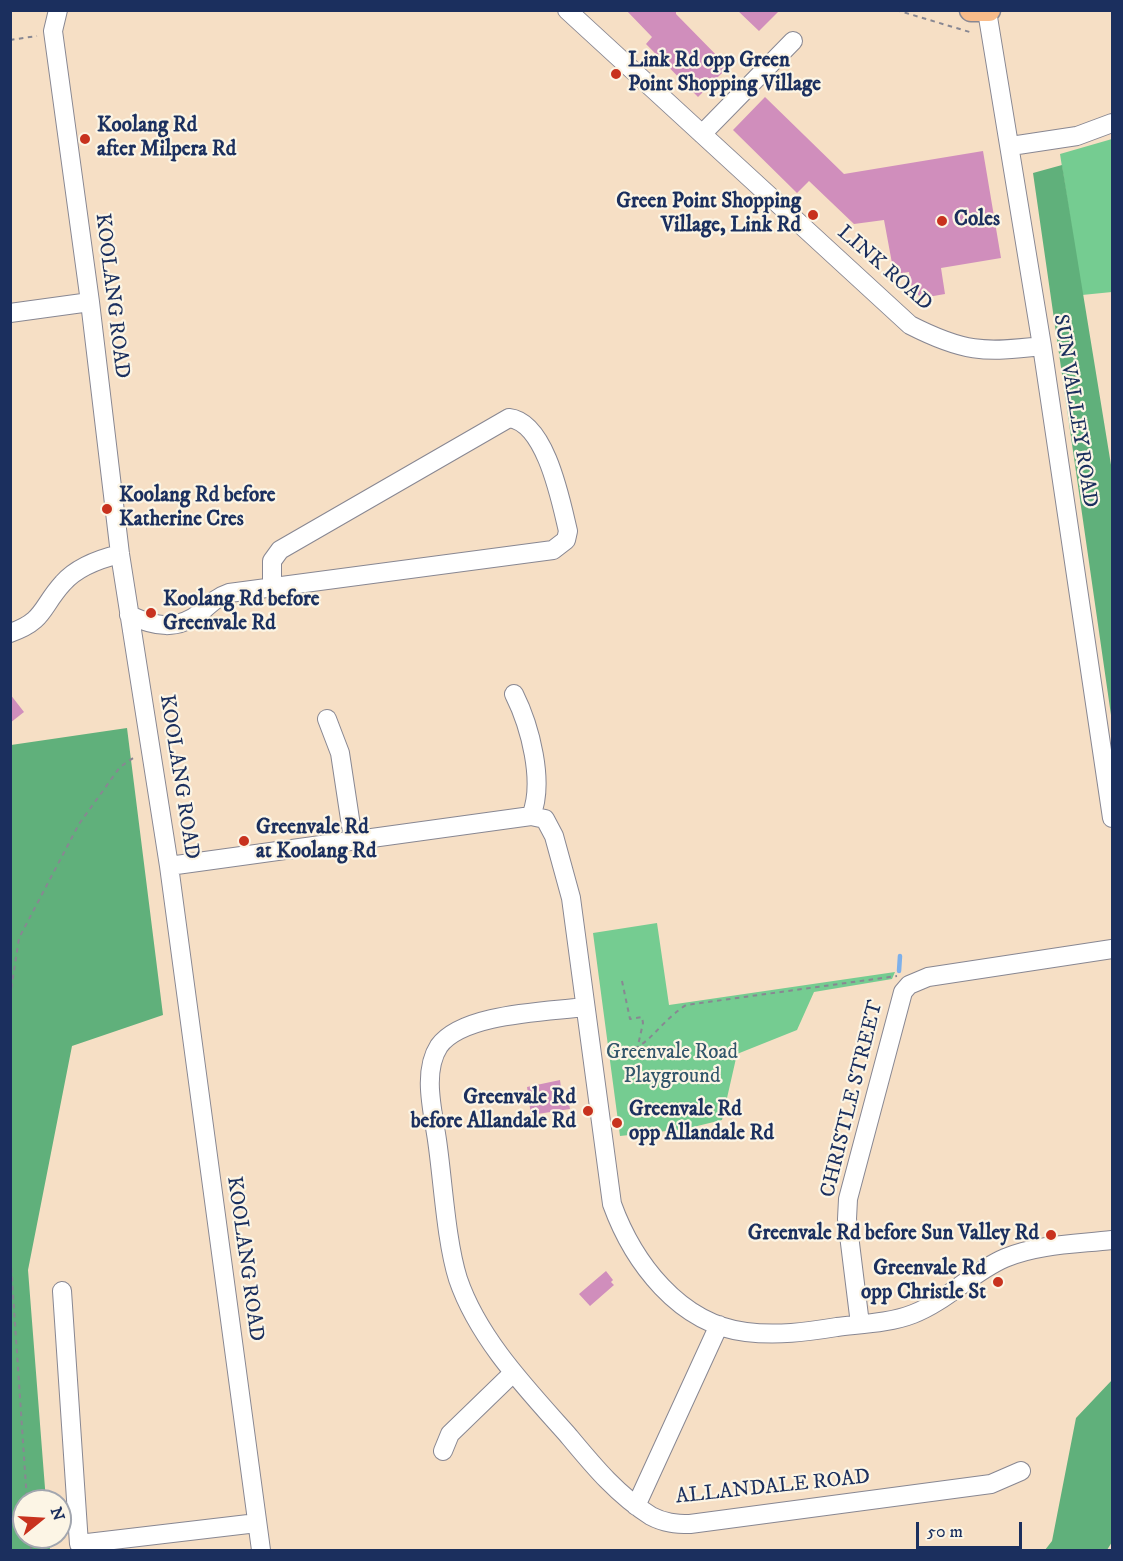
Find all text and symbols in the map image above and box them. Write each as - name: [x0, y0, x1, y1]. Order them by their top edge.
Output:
- place label: Link Rd opp Green Point Shopping Village: [628, 49, 821, 99]
- marker: Link Rd opp Green Point Shopping Village: [609, 67, 623, 81]
- place label: Koolang Rd after Milpera Rd: [97, 114, 236, 164]
- marker: Koolang Rd after Milpera Rd: [78, 132, 92, 146]
- place label: Green Point Shopping Village, Link Rd: [616, 190, 801, 240]
- marker: Green Point Shopping Village, Link Rd: [806, 208, 820, 222]
- place label: Coles: [954, 208, 1000, 234]
- street label: KOOLANG ROAD: [88, 212, 134, 380]
- marker: Coles: [935, 214, 949, 228]
- street label: LINK ROAD: [831, 221, 937, 317]
- street label: SUN VALLEY ROAD: [1046, 313, 1102, 509]
- place label: Koolang Rd before Katherine Cres: [119, 484, 276, 534]
- marker: Koolang Rd before Katherine Cres: [100, 502, 114, 516]
- place label: Koolang Rd before Greenvale Rd: [163, 588, 320, 638]
- marker: Koolang Rd before Greenvale Rd: [144, 606, 158, 620]
- street label: KOOLANG ROAD: [153, 693, 203, 861]
- place label: Greenvale Rd at Koolang Rd: [256, 816, 376, 866]
- marker: Greenvale Rd at Koolang Rd: [237, 834, 251, 848]
- street label: CHRISTLE STREET: [816, 998, 890, 1200]
- park label: Greenvale Road Playground: [606, 1041, 738, 1091]
- place label: Greenvale Rd before Allandale Rd: [411, 1086, 576, 1136]
- place label: Greenvale Rd opp Allandale Rd: [629, 1098, 774, 1148]
- marker: Greenvale Rd before Allandale Rd: [581, 1104, 595, 1118]
- marker: Greenvale Rd opp Allandale Rd: [610, 1116, 624, 1130]
- street label: KOOLANG ROAD: [220, 1175, 268, 1343]
- place label: Greenvale Rd before Sun Valley Rd: [748, 1222, 1039, 1248]
- marker: Greenvale Rd before Sun Valley Rd: [1044, 1228, 1058, 1242]
- place label: Greenvale Rd opp Christle St: [861, 1257, 986, 1307]
- marker: Greenvale Rd opp Christle St: [991, 1275, 1005, 1289]
- street label: ALLANDALE ROAD: [675, 1465, 871, 1511]
- north arrow: [12, 1489, 72, 1549]
- text: N: [46, 1505, 69, 1523]
- scale bar: [919, 1510, 1026, 1548]
- text: 50 m: [927, 1521, 963, 1543]

